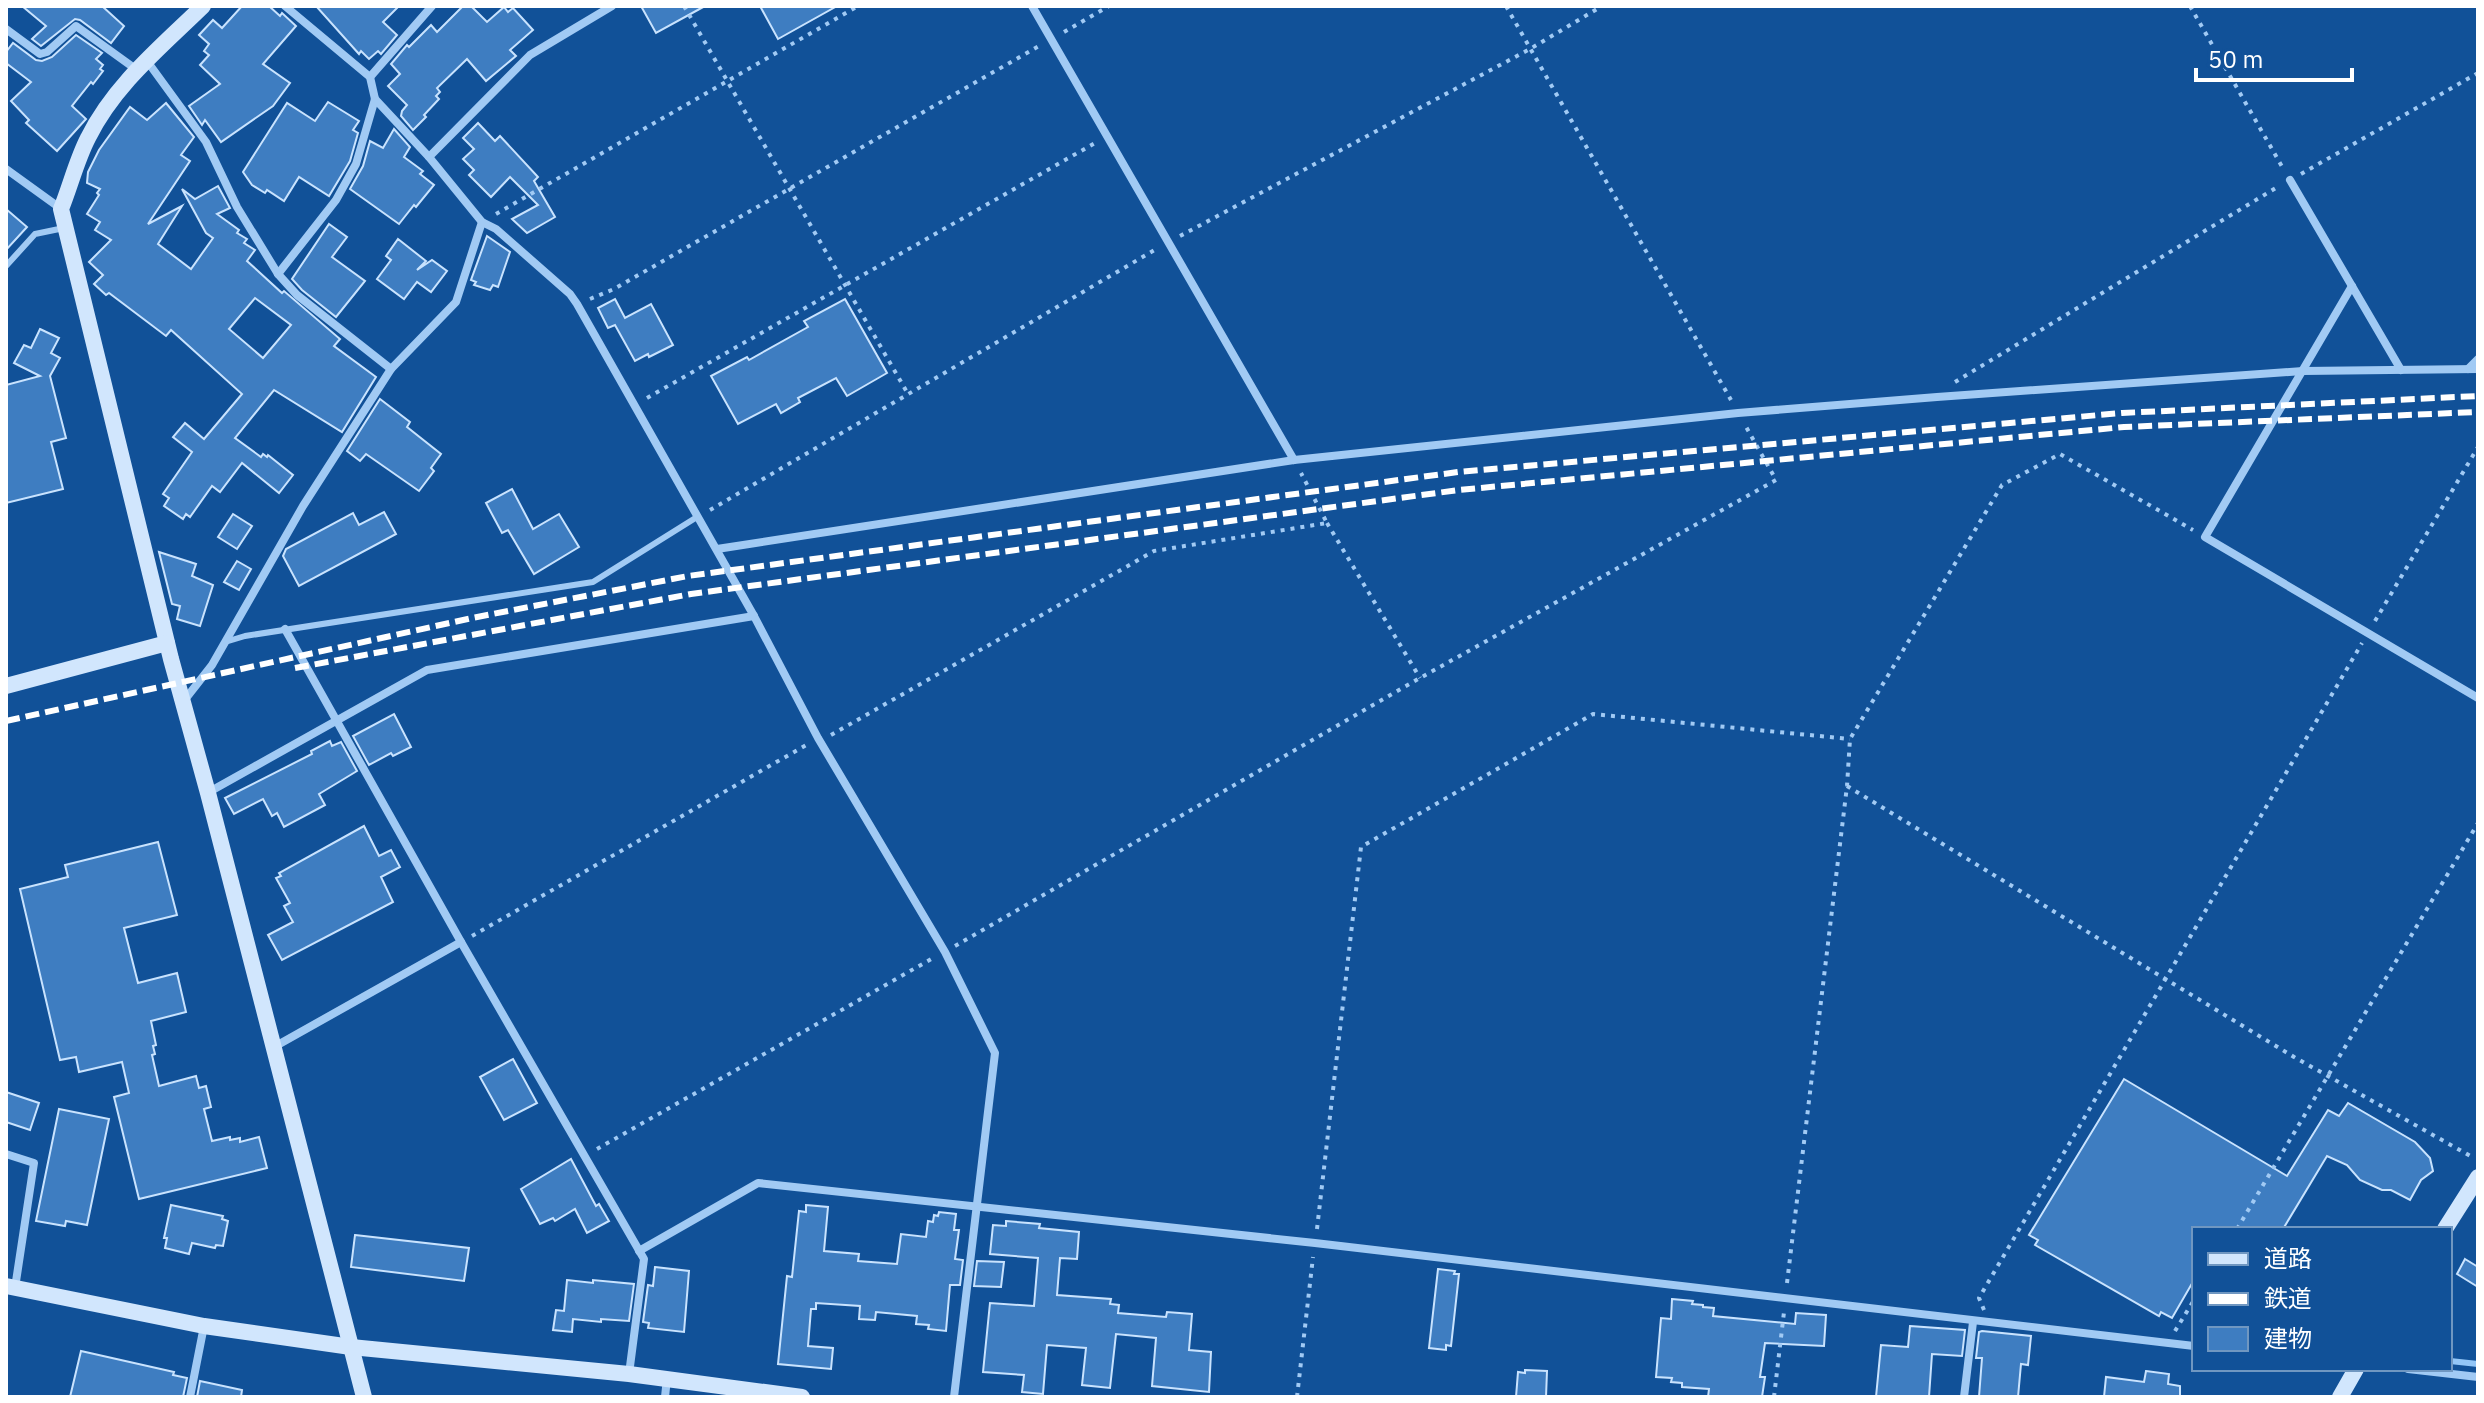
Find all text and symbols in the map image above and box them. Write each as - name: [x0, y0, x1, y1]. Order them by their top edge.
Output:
- scale bar: [2196, 32, 2352, 82]
- text: 50 m: [2208, 43, 2263, 75]
- legend: [2192, 1227, 2452, 1371]
- text: 道路: [2264, 1242, 2312, 1274]
- text: 鉄道: [2264, 1282, 2312, 1314]
- text: 建物: [2264, 1322, 2312, 1354]

